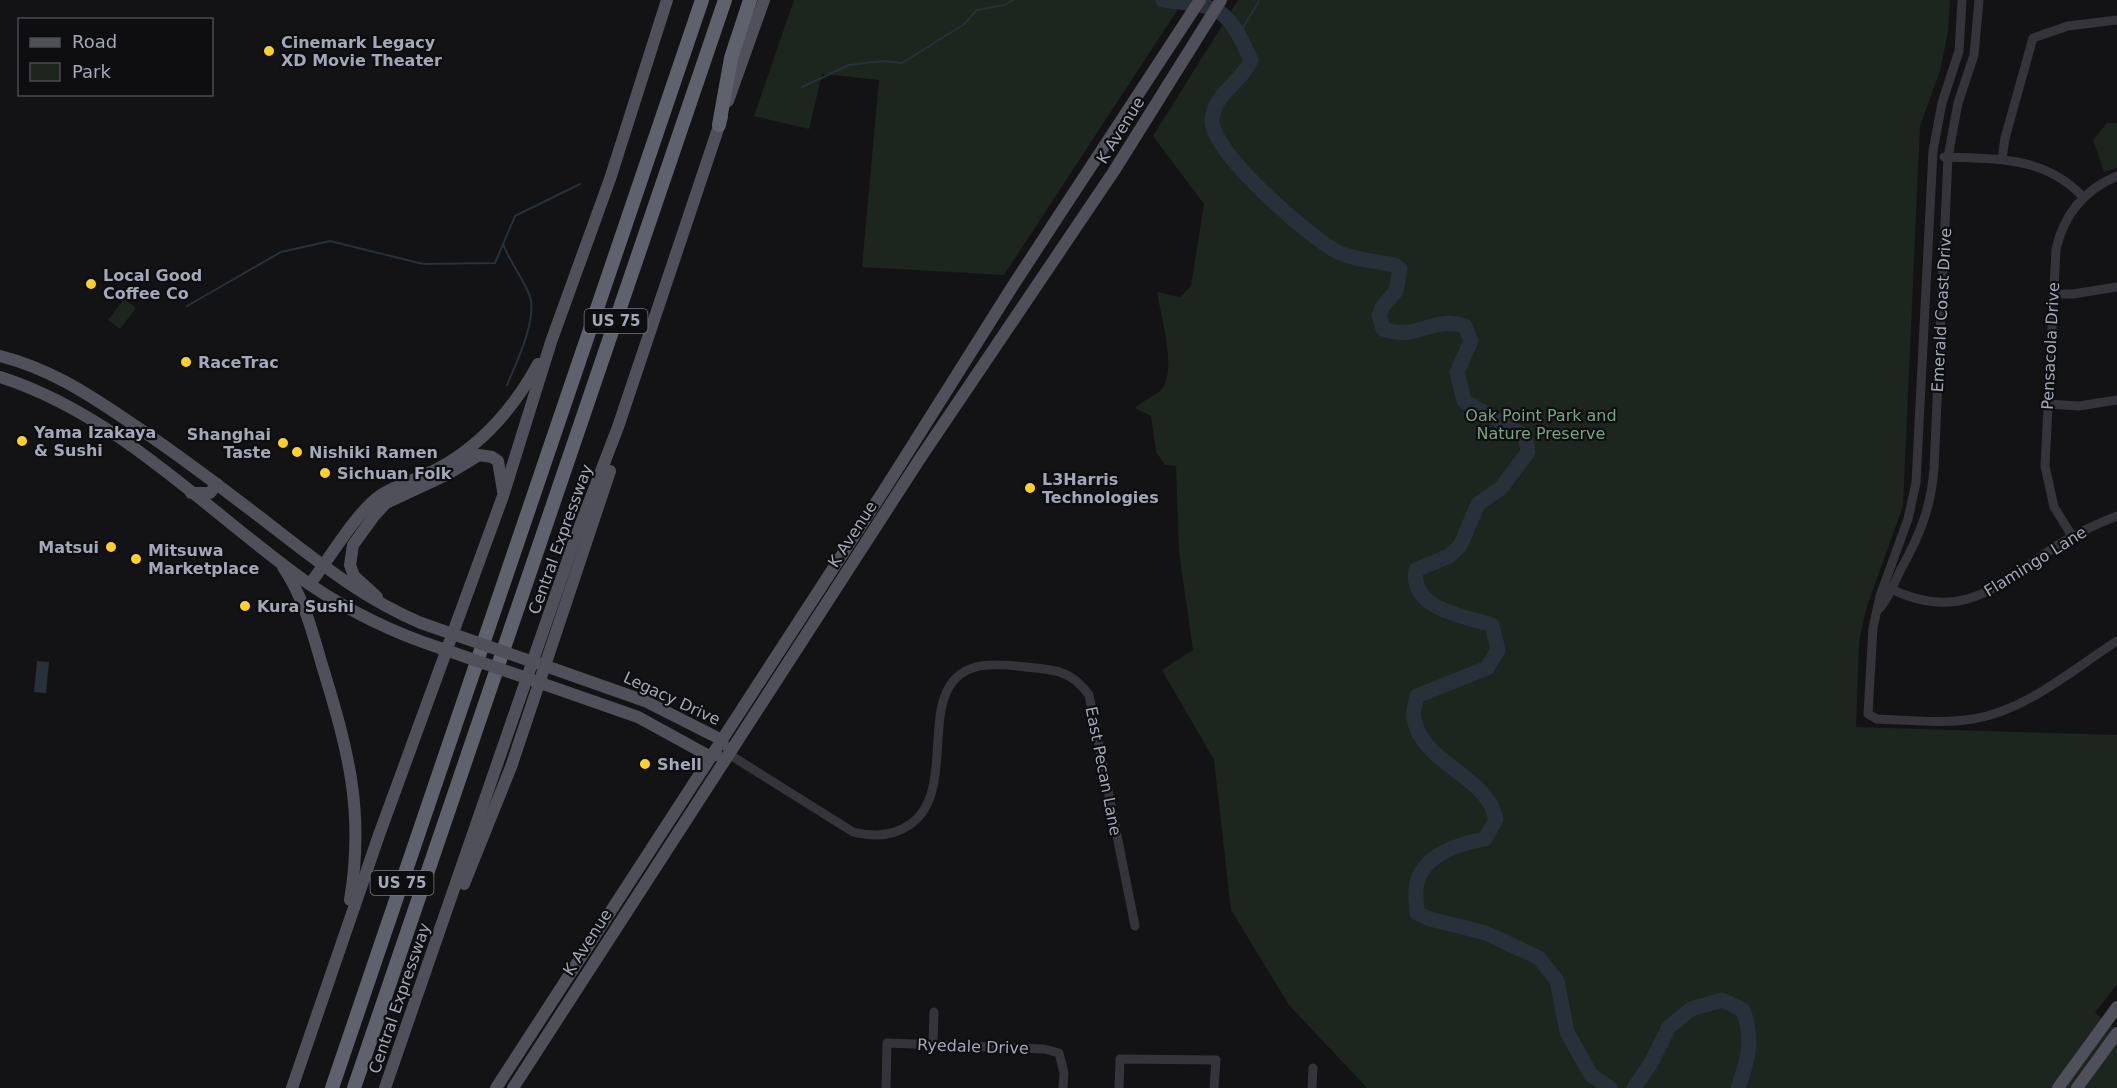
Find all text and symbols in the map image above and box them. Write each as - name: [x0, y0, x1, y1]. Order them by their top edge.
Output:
- legend: [18, 18, 213, 96]
- text: Road: [72, 31, 117, 52]
- place label: Cinemark Legacy XD Movie Theater: [281, 33, 442, 70]
- marker: Cinemark Legacy XD Movie Theater: [262, 44, 276, 58]
- text: Park: [72, 61, 111, 82]
- street label: K Avenue: [1092, 93, 1148, 167]
- street label: Emerald Coast Drive: [1928, 227, 1955, 393]
- place label: Local Good Coffee Co: [103, 266, 202, 303]
- marker: Local Good Coffee Co: [84, 277, 98, 291]
- street label: Pensacola Drive: [2038, 282, 2063, 410]
- road number: US 75: [584, 309, 648, 333]
- place label: RaceTrac: [198, 353, 279, 372]
- marker: RaceTrac: [179, 355, 193, 369]
- park label: Oak Point Park and Nature Preserve: [1465, 406, 1617, 443]
- place label: Yama Izakaya & Sushi: [33, 423, 156, 460]
- place label: Shanghai Taste: [187, 425, 271, 462]
- marker: Yama Izakaya & Sushi: [15, 434, 29, 448]
- marker: Shanghai Taste: [276, 436, 290, 450]
- place label: Nishiki Ramen: [309, 443, 438, 462]
- marker: Nishiki Ramen: [290, 445, 304, 459]
- street label: Central Expressway: [524, 462, 596, 617]
- place label: Sichuan Folk: [337, 464, 452, 483]
- marker: Sichuan Folk: [318, 466, 332, 480]
- place label: L3Harris Technologies: [1042, 470, 1159, 507]
- marker: L3Harris Technologies: [1023, 481, 1037, 495]
- street label: K Avenue: [824, 498, 881, 571]
- street label: Flamingo Lane: [1980, 522, 2090, 601]
- place label: Matsui: [38, 538, 99, 557]
- marker: Matsui: [104, 540, 118, 554]
- place label: Mitsuwa Marketplace: [148, 541, 260, 578]
- marker: Mitsuwa Marketplace: [129, 552, 143, 566]
- place label: Kura Sushi: [257, 597, 354, 616]
- marker: Kura Sushi: [238, 599, 252, 613]
- street label: Legacy Drive: [620, 668, 723, 729]
- street label: East Pecan Lane: [1082, 705, 1125, 837]
- place label: Shell: [657, 755, 702, 774]
- marker: Shell: [638, 757, 652, 771]
- road number: US 75: [370, 871, 434, 895]
- street label: K Avenue: [559, 906, 616, 979]
- street label: Central Expressway: [365, 920, 434, 1076]
- street label: Ryedale Drive: [917, 1035, 1029, 1058]

